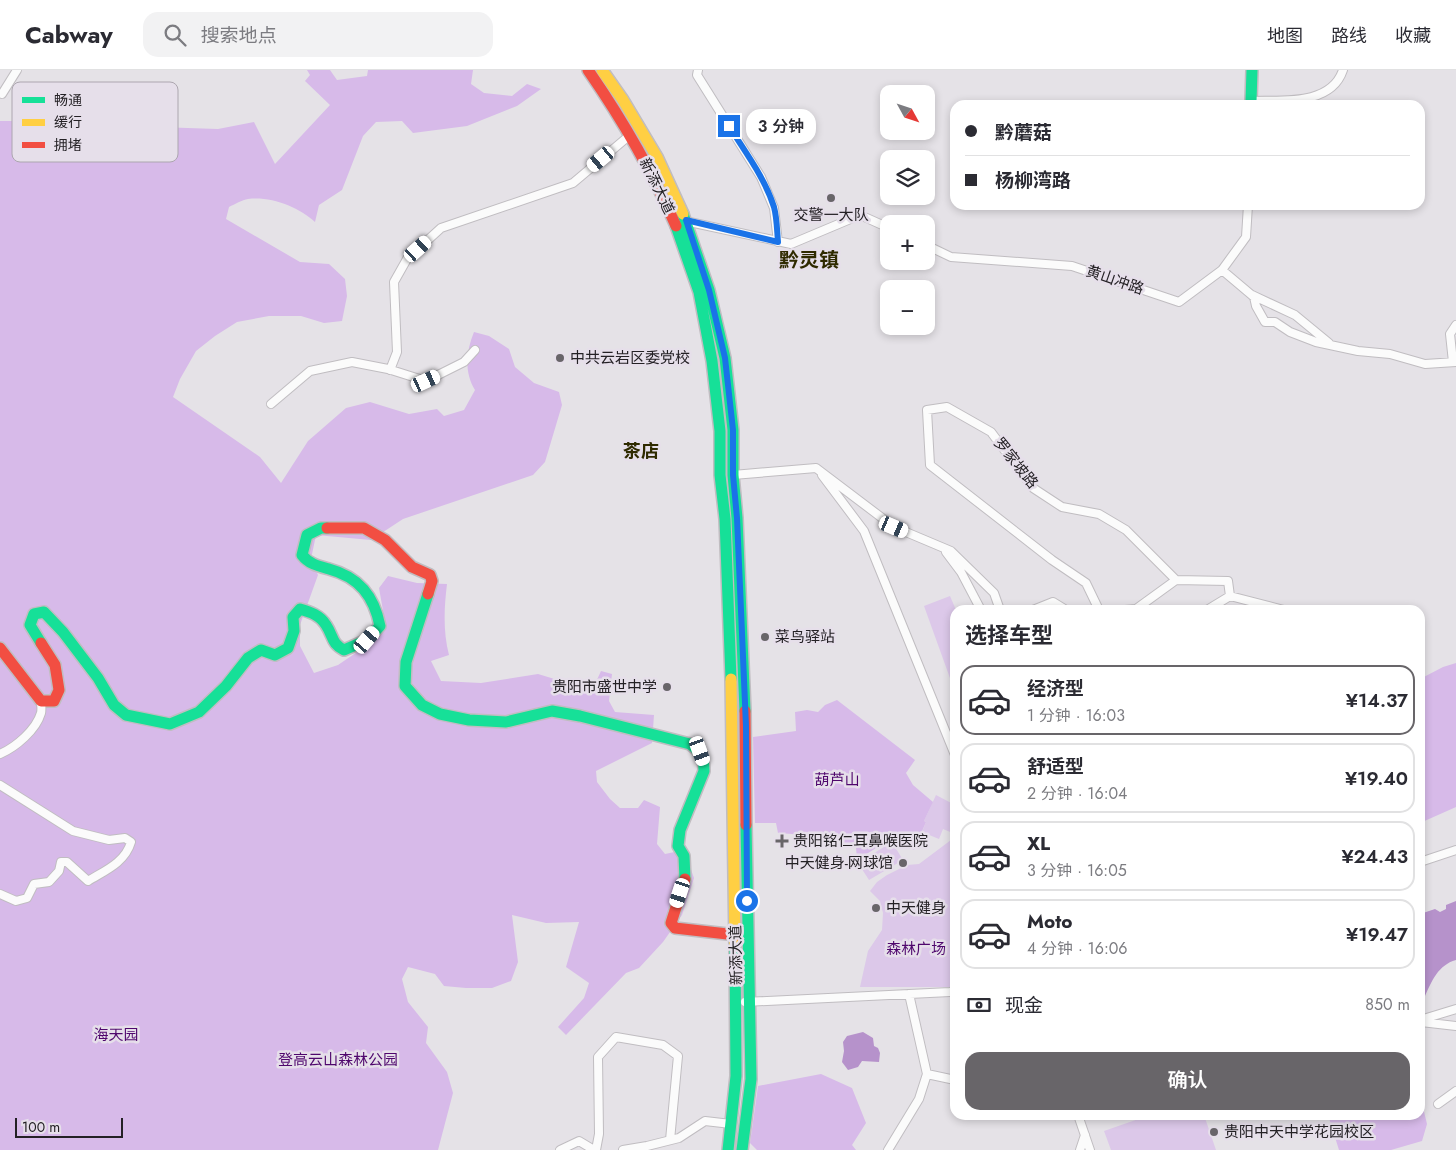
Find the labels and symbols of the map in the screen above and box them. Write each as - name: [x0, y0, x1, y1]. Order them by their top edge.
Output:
- legend: [12, 82, 178, 162]
- north arrow: [880, 85, 935, 140]
- text: 畅通: [54, 90, 82, 110]
- callout: 3 分钟: [746, 108, 816, 144]
- text: 缓行: [54, 112, 82, 132]
- route end: [718, 115, 740, 137]
- text: 拥堵: [54, 135, 82, 155]
- car: [584, 144, 617, 174]
- street label: 新添大道: [634, 154, 680, 218]
- marker: 交警一大队: [825, 192, 837, 204]
- place label: 交警一大队: [793, 204, 869, 226]
- car: [401, 233, 434, 265]
- district label: 黔灵镇: [779, 246, 839, 275]
- street label: 黄山冲路: [1083, 260, 1147, 300]
- place label: 中共云岩区委党校: [570, 347, 690, 369]
- marker: 中共云岩区委党校: [554, 352, 566, 364]
- car: [409, 368, 442, 394]
- street label: 罗家坡路: [989, 433, 1043, 493]
- district label: 茶店: [623, 438, 659, 464]
- car: [877, 514, 910, 540]
- car: [351, 624, 382, 656]
- place label: 菜鸟驿站: [775, 626, 835, 648]
- marker: 菜鸟驿站: [759, 631, 771, 643]
- place label: 贵阳市盛世中学: [552, 676, 657, 698]
- marker: 贵阳市盛世中学: [661, 681, 673, 693]
- car: [687, 734, 712, 768]
- park label: 葫芦山: [814, 769, 860, 791]
- place label: 贵阳铭仁耳鼻喉医院: [793, 830, 928, 852]
- marker: 贵阳铭仁耳鼻喉医院: [775, 834, 789, 848]
- place label: 中天健身-网球馆: [785, 852, 893, 874]
- marker: 中天健身-网球馆: [897, 857, 909, 869]
- car: [668, 876, 691, 910]
- route start: [736, 890, 758, 912]
- place label: 中天健身: [886, 897, 946, 919]
- marker: 中天健身: [870, 902, 882, 914]
- street label: 新添大道: [724, 925, 748, 985]
- park label: 森林广场: [886, 938, 946, 960]
- park label: 海天园: [93, 1024, 139, 1046]
- park label: 登高云山森林公园: [278, 1049, 398, 1071]
- scale bar: [15, 1115, 122, 1138]
- place label: 贵阳中天中学花园校区: [1224, 1121, 1374, 1143]
- marker: 贵阳中天中学花园校区: [1208, 1126, 1220, 1138]

